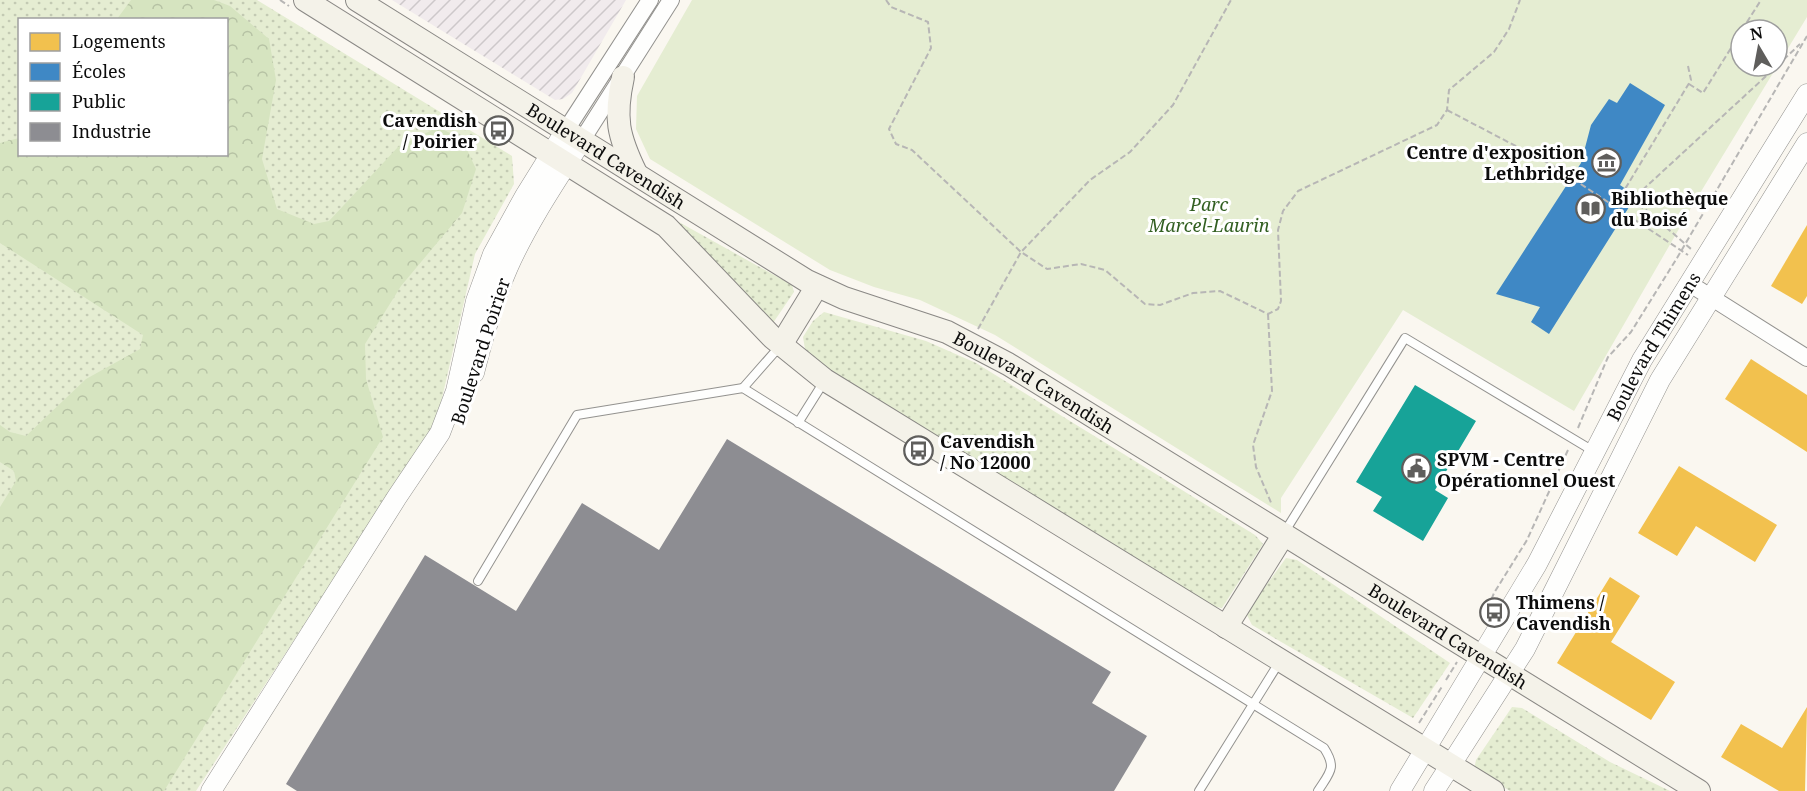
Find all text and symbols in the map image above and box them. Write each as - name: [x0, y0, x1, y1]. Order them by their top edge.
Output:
- legend: [18, 18, 228, 156]
- north arrow: [1729, 18, 1789, 78]
- text: N: [1748, 21, 1765, 45]
- text: Logements: [72, 29, 166, 53]
- text: Écoles: [72, 59, 126, 83]
- text: Public: [72, 89, 126, 113]
- street label: Boulevard Cavendish: [522, 97, 690, 214]
- place label: Cavendish / Poirier: [382, 108, 478, 153]
- bus stop icon: Cavendish / Poirier: [482, 114, 514, 146]
- text: Industrie: [72, 119, 151, 143]
- place label: Centre d'exposition Lethbridge: [1406, 140, 1585, 185]
- museum icon: Centre d'exposition Lethbridge: [1590, 146, 1622, 178]
- place label: Bibliothèque du Boisé: [1611, 186, 1728, 231]
- park label: Parc Marcel-Laurin: [1147, 192, 1270, 237]
- library icon: Bibliothèque du Boisé: [1574, 192, 1606, 224]
- street label: Boulevard Thimens: [1601, 267, 1706, 425]
- street label: Boulevard Poirier: [445, 274, 515, 427]
- street label: Boulevard Cavendish: [949, 325, 1119, 439]
- place label: Cavendish / No 12000: [940, 429, 1035, 474]
- bus stop icon: Cavendish / No 12000: [903, 435, 935, 467]
- place label: SPVM - Centre Opérationnel Ouest: [1437, 447, 1615, 492]
- public building icon: SPVM - Centre Opérationnel Ouest: [1400, 453, 1432, 485]
- street label: Boulevard Cavendish: [1364, 578, 1532, 694]
- place label: Thimens / Cavendish: [1516, 590, 1611, 635]
- bus stop icon: Thimens / Cavendish: [1479, 596, 1511, 628]

